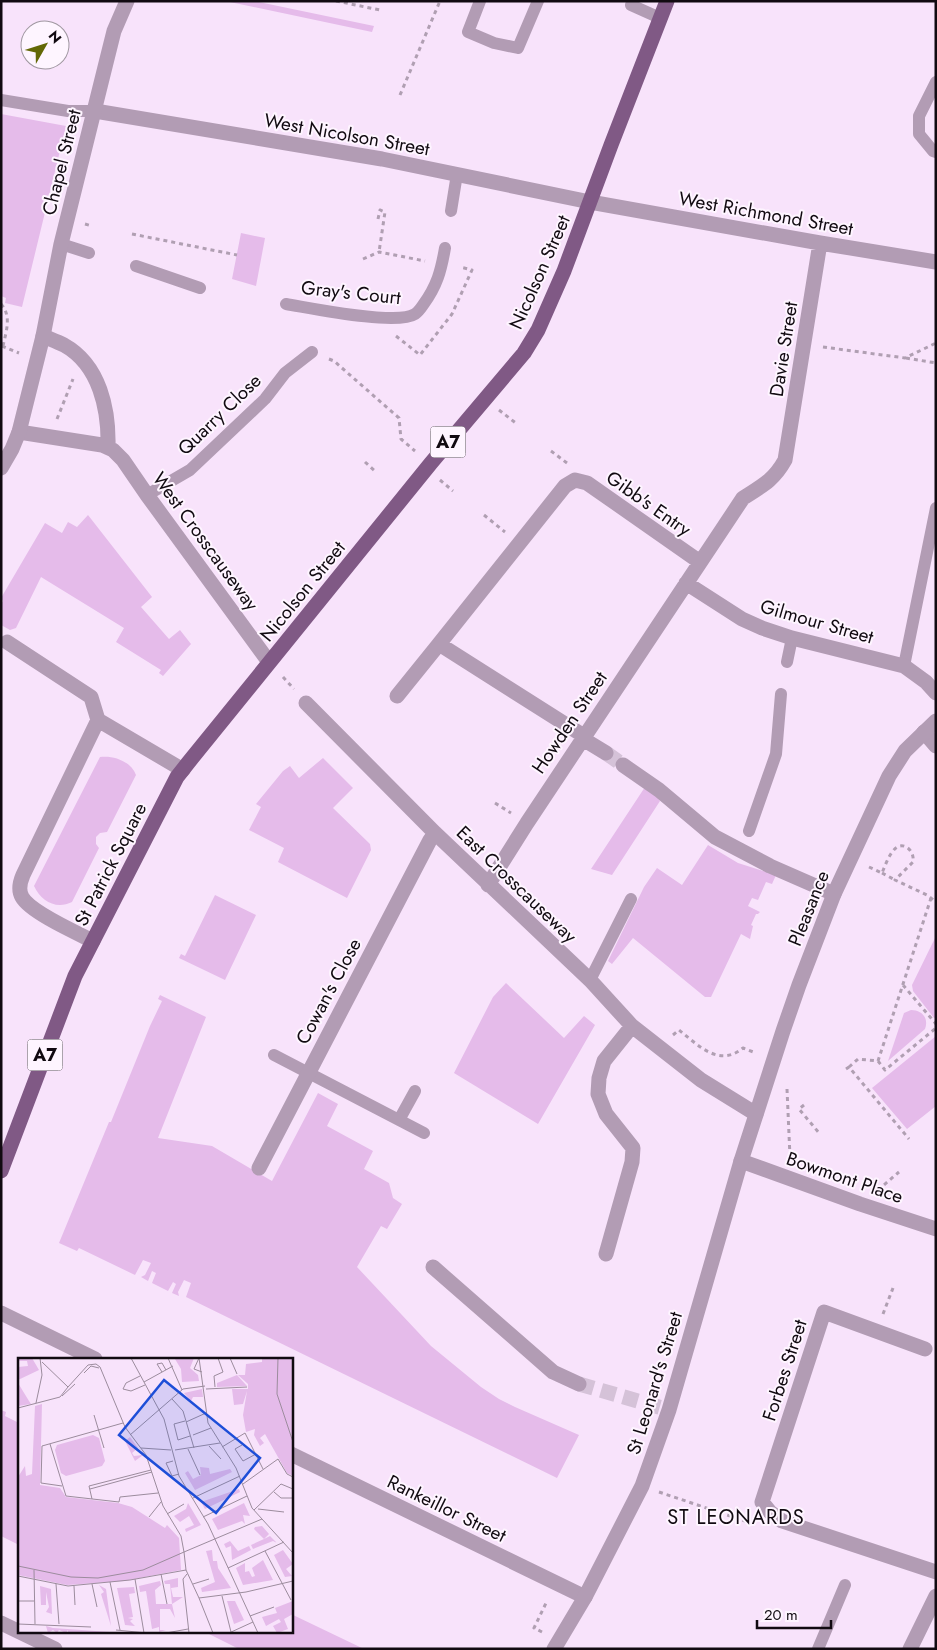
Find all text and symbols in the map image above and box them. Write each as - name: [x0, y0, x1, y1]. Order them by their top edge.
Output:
- north arrow: [20, 20, 70, 70]
- text: N: [44, 26, 66, 47]
- street label: Chapel Street: [35, 106, 88, 218]
- street label: West Nicolson Street: [262, 107, 432, 162]
- street label: West Richmond Street: [677, 185, 856, 242]
- street label: Nicolson Street: [502, 210, 577, 334]
- street label: Gray's Court: [300, 274, 402, 311]
- street label: Davie Street: [763, 299, 804, 399]
- street label: Quarry Close: [171, 367, 267, 461]
- road number: A7: [430, 427, 466, 458]
- street label: Gibb's Entry: [601, 464, 697, 543]
- street label: West Crosscauseway: [146, 466, 266, 617]
- street label: Nicolson Street: [253, 535, 352, 647]
- street label: Gilmour Street: [757, 592, 877, 651]
- street label: Howden Street: [525, 665, 614, 779]
- street label: St Patrick Square: [68, 798, 153, 931]
- street label: East Crosscauseway: [450, 820, 583, 949]
- street label: Pleasance: [781, 866, 836, 950]
- street label: Cowan's Close: [289, 933, 368, 1049]
- road number: A7: [28, 1040, 62, 1070]
- street label: Bowmont Place: [783, 1145, 907, 1210]
- street label: St Leonard's Street: [620, 1308, 689, 1458]
- street label: Forbes Street: [755, 1316, 814, 1424]
- inset map: [18, 1358, 292, 1632]
- street label: Rankeillor Street: [383, 1468, 511, 1549]
- district label: ST LEONARDS: [667, 1503, 805, 1532]
- scale bar: [757, 1598, 831, 1630]
- text: 20 m: [764, 1604, 798, 1626]

